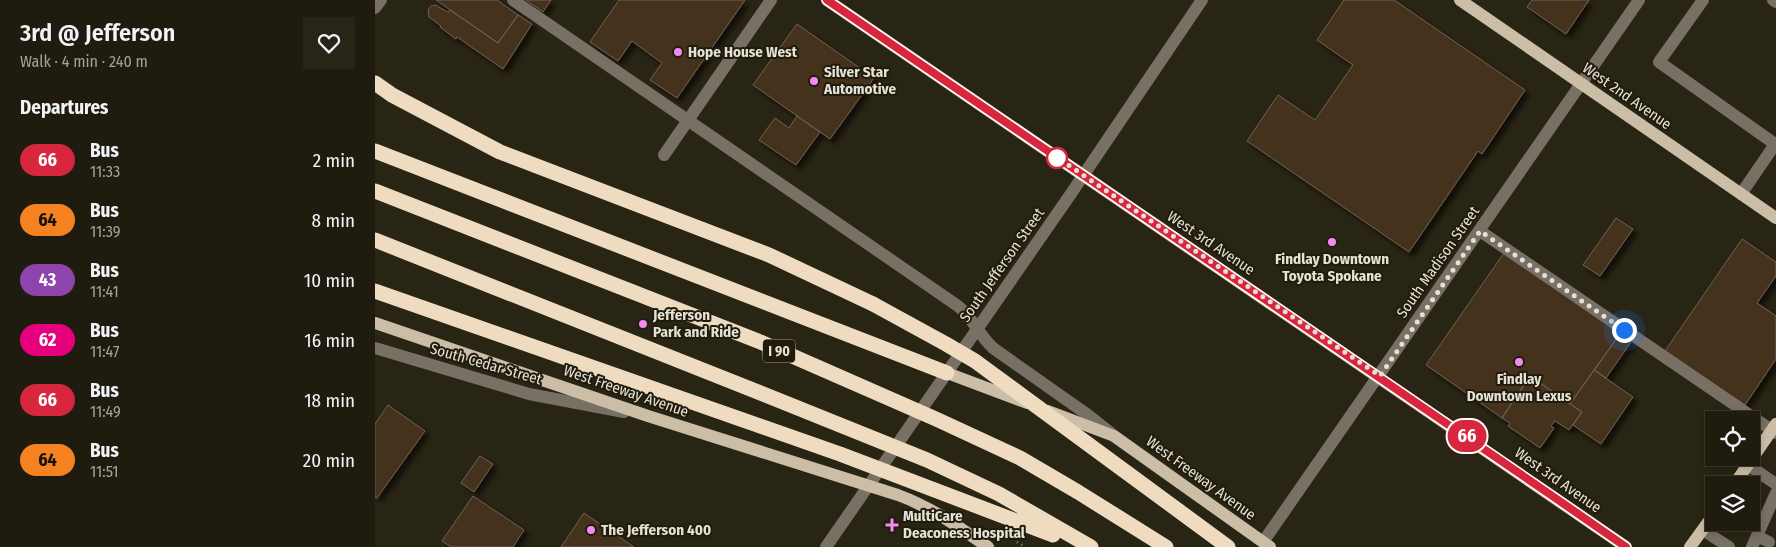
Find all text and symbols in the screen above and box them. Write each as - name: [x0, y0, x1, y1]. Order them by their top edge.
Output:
- button: heart: [303, 17, 355, 69]
- text: 3rd @ Jefferson: [20, 19, 175, 47]
- place label: Hope House West: [688, 43, 798, 61]
- marker: Hope House West: [672, 46, 684, 58]
- text: Walk · 4 min · 240 m: [20, 52, 148, 71]
- street label: West 2nd Avenue: [1579, 59, 1675, 133]
- place label: Silver Star Automotive: [823, 63, 897, 98]
- marker: Silver Star Automotive: [808, 75, 820, 87]
- text: Departures: [20, 96, 108, 119]
- text: Bus: [90, 139, 119, 162]
- unlabelled marker: [1046, 147, 1068, 169]
- text: 66: [38, 149, 57, 171]
- text: 2 min: [313, 149, 355, 172]
- text: 11:33: [90, 162, 120, 181]
- text: Bus: [90, 199, 119, 222]
- street label: South Madison Street: [1393, 203, 1483, 321]
- street label: South Jefferson Street: [956, 204, 1048, 325]
- street label: West 3rd Avenue: [1164, 207, 1258, 279]
- text: 64: [38, 209, 57, 231]
- text: 8 min: [312, 209, 355, 232]
- text: 11:39: [90, 222, 121, 241]
- marker: Findlay Downtown Toyota Spokane: [1326, 236, 1338, 248]
- place label: Findlay Downtown Toyota Spokane: [1275, 250, 1389, 285]
- text: Bus: [90, 259, 119, 282]
- text: 43: [39, 269, 56, 291]
- text: 10 min: [304, 269, 355, 292]
- text: 11:41: [90, 282, 119, 301]
- place label: Jefferson Park and Ride: [652, 306, 739, 341]
- marker: Jefferson Park and Ride: [637, 318, 649, 330]
- your location: [1612, 318, 1637, 343]
- text: Bus: [90, 319, 119, 342]
- text: 62: [39, 329, 56, 351]
- text: 16 min: [304, 329, 355, 352]
- street label: South Cedar Street: [428, 339, 544, 389]
- road number: I 90: [763, 340, 795, 362]
- text: 11:47: [90, 342, 120, 361]
- marker: Findlay Downtown Lexus: [1513, 356, 1525, 368]
- street label: West Freeway Avenue: [561, 361, 691, 421]
- place label: Findlay Downtown Lexus: [1467, 370, 1572, 405]
- text: Bus: [90, 379, 119, 402]
- text: 66: [38, 389, 57, 411]
- text: 18 min: [304, 389, 355, 412]
- text: 11:49: [90, 402, 121, 421]
- map controls: [1705, 411, 1760, 531]
- button: locate: [1705, 411, 1760, 466]
- line badge: 66: [1445, 420, 1489, 452]
- text: 66: [1458, 425, 1476, 447]
- street label: West Freeway Avenue: [1143, 432, 1259, 524]
- text: Bus: [90, 439, 119, 462]
- street label: West 3rd Avenue: [1511, 444, 1605, 516]
- text: 64: [38, 449, 57, 471]
- text: 20 min: [303, 449, 355, 472]
- text: 11:51: [90, 462, 119, 481]
- button: layers: [1705, 476, 1760, 531]
- place label: MultiCare Deaconess Hospital: [903, 507, 1026, 542]
- marker: MultiCare Deaconess Hospital: [885, 518, 899, 532]
- place label: The Jefferson 400: [601, 521, 711, 539]
- marker: The Jefferson 400: [585, 524, 597, 536]

